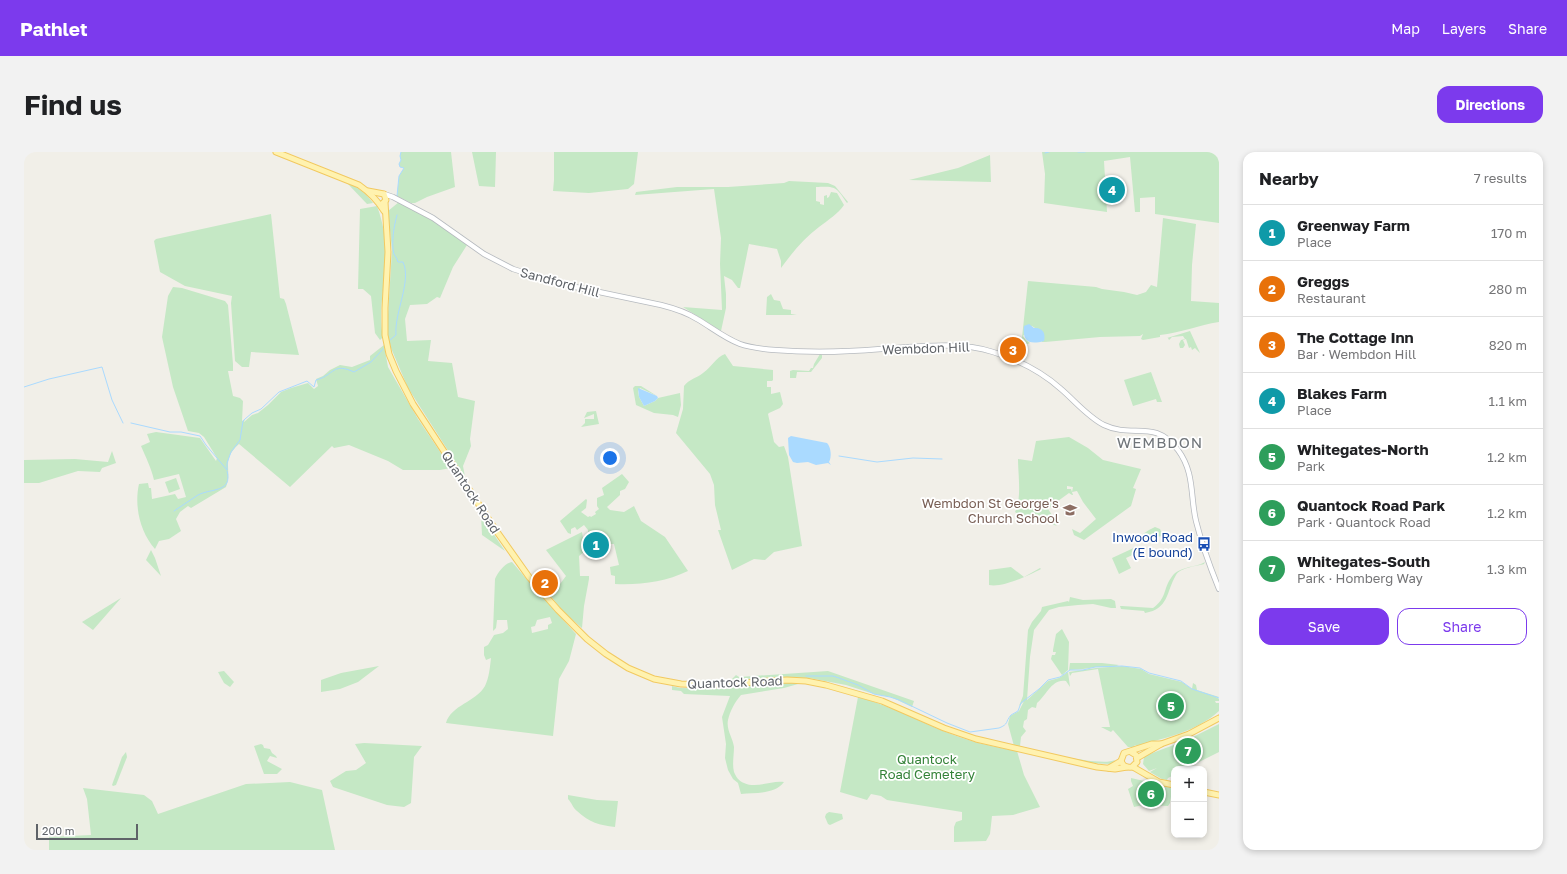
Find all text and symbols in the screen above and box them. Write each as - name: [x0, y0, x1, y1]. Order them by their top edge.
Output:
- text: Pathlet: [20, 17, 88, 40]
- text: Map: [1391, 20, 1420, 37]
- text: Layers: [1442, 20, 1486, 37]
- text: Share: [1508, 20, 1547, 37]
- button: Directions: [1437, 86, 1543, 123]
- text: Find us: [24, 88, 122, 121]
- text: Nearby: [1259, 168, 1319, 189]
- text: 7 results: [1474, 170, 1527, 186]
- pin: 4: [1099, 175, 1125, 205]
- text: Greenway Farm: [1297, 216, 1410, 234]
- text: 1: [1269, 225, 1275, 241]
- text: 170 m: [1491, 225, 1527, 241]
- text: Place: [1297, 234, 1332, 250]
- street label: Sandford Hill: [518, 264, 602, 300]
- text: Greggs: [1297, 272, 1349, 290]
- text: 2: [1268, 281, 1276, 297]
- text: 280 m: [1489, 281, 1527, 297]
- text: Restaurant: [1297, 290, 1366, 306]
- text: The Cottage Inn: [1297, 328, 1414, 346]
- pin: 3: [1000, 335, 1026, 365]
- text: 3: [1268, 337, 1276, 353]
- text: 820 m: [1489, 337, 1527, 353]
- street label: Wembdon Hill: [882, 338, 970, 358]
- text: Bar · Wembdon Hill: [1297, 346, 1416, 362]
- text: Blakes Farm: [1297, 384, 1387, 402]
- text: 4: [1268, 393, 1276, 409]
- text: 1.1 km: [1488, 393, 1527, 409]
- text: Place: [1297, 402, 1332, 418]
- district label: WEMBDON: [1117, 433, 1203, 451]
- text: Whitegates-North: [1297, 440, 1429, 458]
- street label: Quantock Road: [438, 448, 504, 536]
- your location: [600, 448, 620, 468]
- text: 5: [1268, 449, 1276, 465]
- text: 1.2 km: [1487, 449, 1527, 465]
- text: Park: [1297, 458, 1325, 474]
- place label: Wembdon St George's Church School: [922, 495, 1059, 526]
- text: Quantock Road Park: [1297, 496, 1445, 514]
- school or university icon: Wembdon St George's Church School: [1062, 502, 1078, 518]
- text: 6: [1268, 505, 1276, 521]
- text: 1.2 km: [1487, 505, 1527, 521]
- text: Park · Quantock Road: [1297, 514, 1431, 530]
- place label: Inwood Road (E bound): [1112, 529, 1193, 560]
- pin: 1: [583, 530, 609, 560]
- bus stop icon: Inwood Road (E bound): [1196, 536, 1212, 552]
- text: Whitegates-South: [1297, 552, 1430, 570]
- text: 7: [1268, 561, 1276, 577]
- text: 1.3 km: [1487, 561, 1527, 577]
- pin: 2: [532, 568, 558, 598]
- text: Park · Homberg Way: [1297, 570, 1423, 586]
- button: Save: [1259, 608, 1389, 645]
- button: Share: [1397, 608, 1527, 645]
- street label: Quantock Road: [687, 672, 783, 692]
- pin: 5: [1158, 691, 1184, 721]
- pin: 7: [1175, 736, 1201, 766]
- park label: Quantock Road Cemetery: [879, 751, 976, 782]
- map controls: [1171, 766, 1207, 838]
- button: +: [1171, 766, 1207, 802]
- pin: 6: [1138, 779, 1164, 809]
- button: −: [1171, 802, 1207, 838]
- scale bar: [36, 822, 138, 841]
- text: 200 m: [42, 824, 75, 837]

